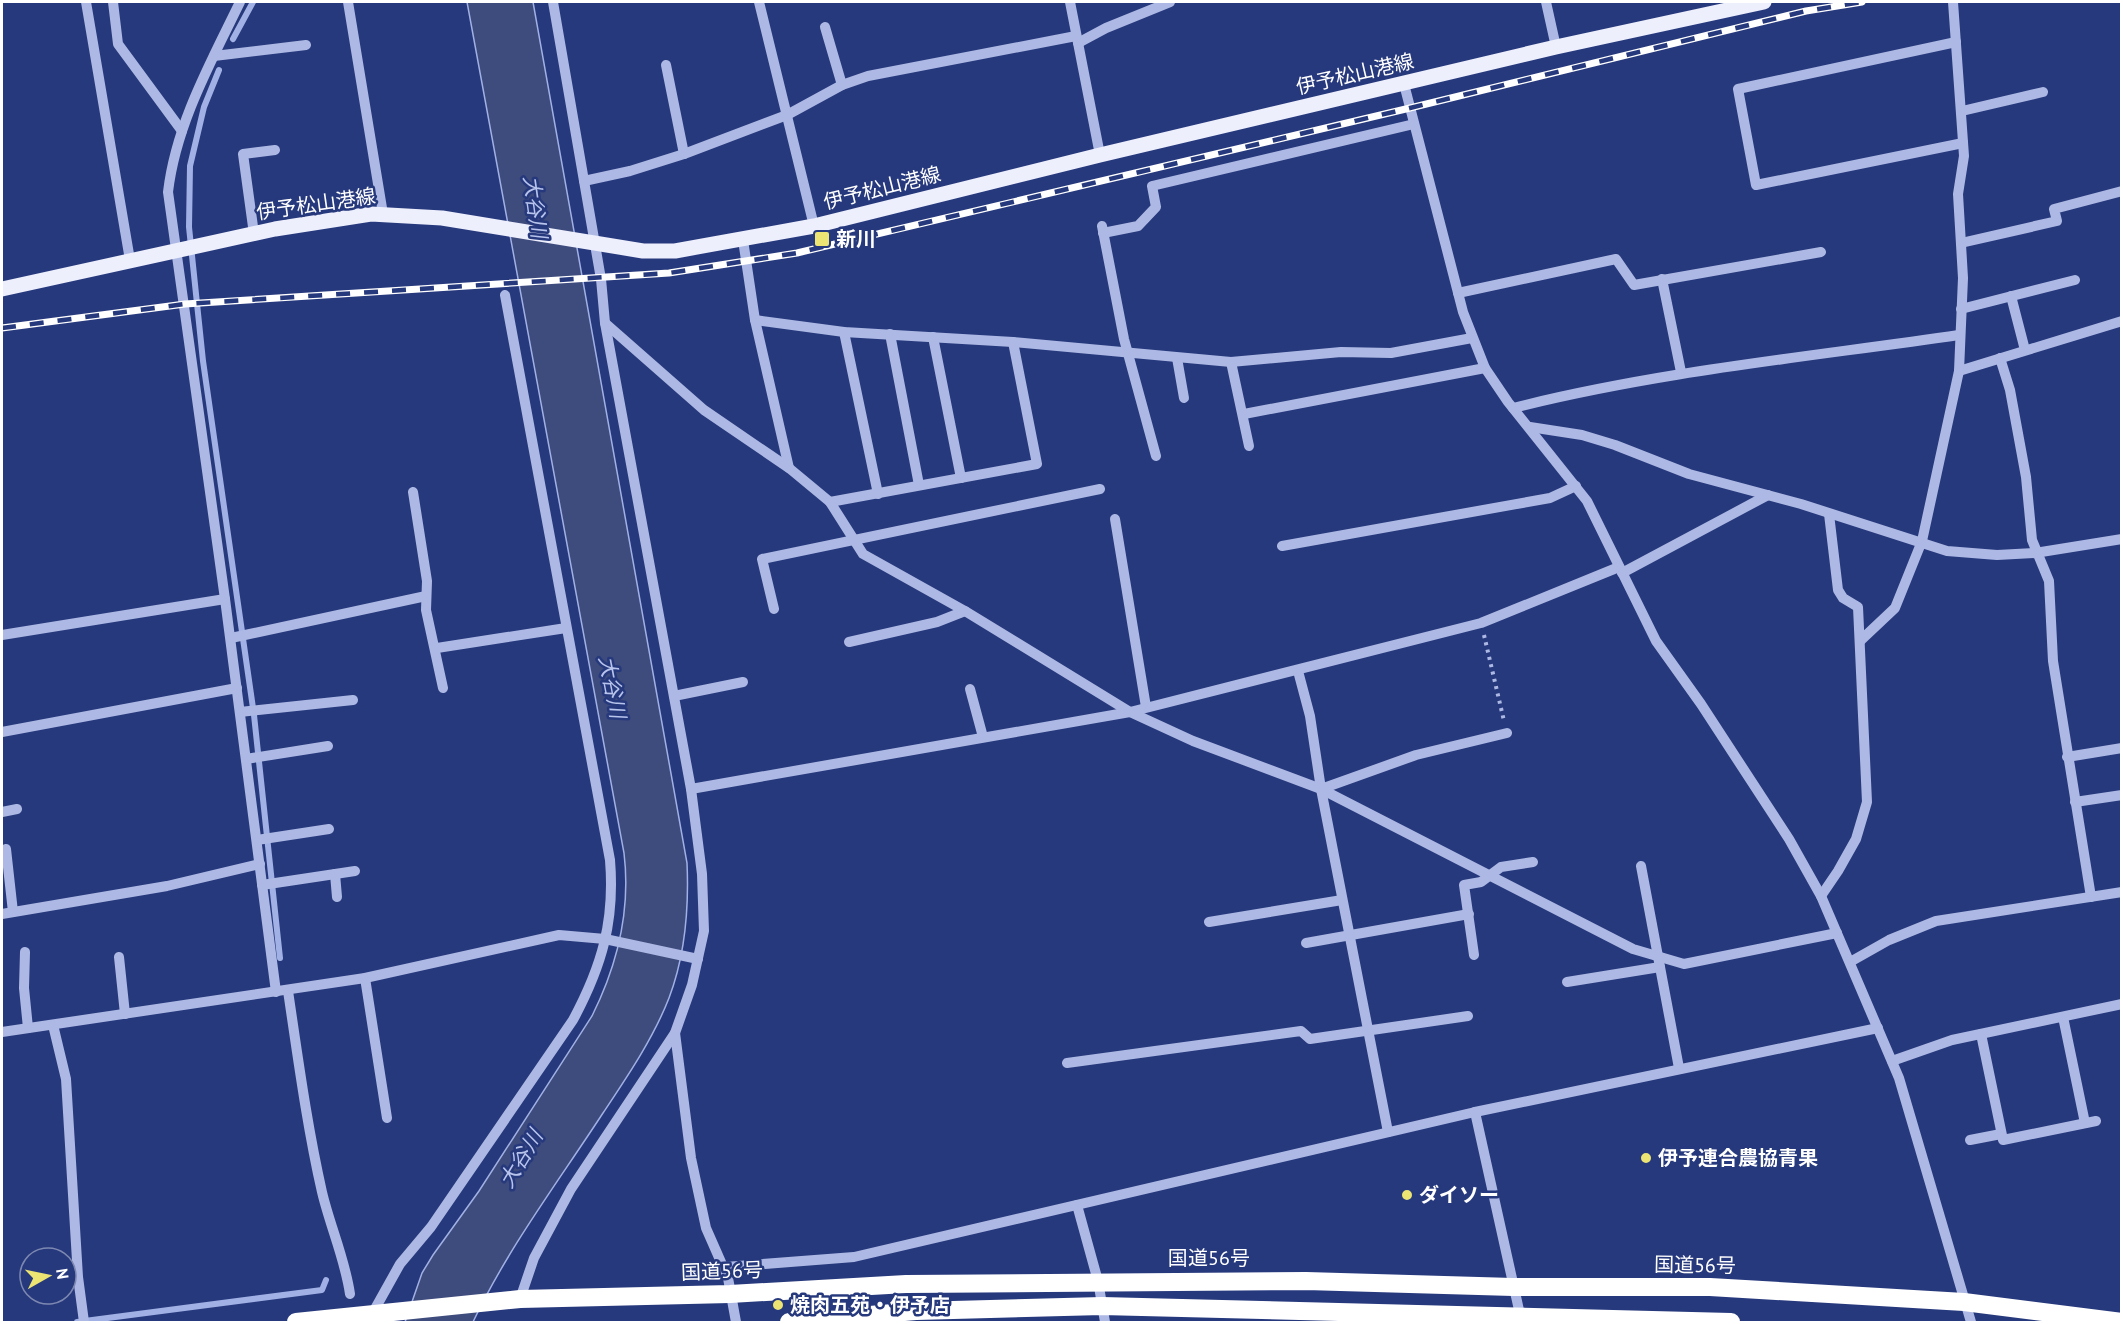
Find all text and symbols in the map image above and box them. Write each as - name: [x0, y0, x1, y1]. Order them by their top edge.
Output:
- street label: 伊予松山港線: [1294, 48, 1416, 100]
- street label: 伊予松山港線: [821, 161, 943, 215]
- water label: 大谷川: [518, 174, 554, 242]
- street label: 伊予松山港線: [255, 183, 377, 225]
- place label: 新川: [836, 226, 876, 252]
- marker: 新川: [813, 230, 831, 248]
- water label: 大谷川: [593, 653, 632, 722]
- water label: 大谷川: [493, 1123, 549, 1193]
- place label: 伊予連合農協青果: [1658, 1145, 1818, 1171]
- marker: 伊予連合農協青果: [1639, 1151, 1653, 1165]
- place label: ダイソー: [1419, 1182, 1499, 1208]
- marker: ダイソー: [1400, 1188, 1414, 1202]
- street label: 国道56号: [1168, 1245, 1250, 1271]
- north arrow: [18, 1246, 78, 1306]
- street label: 国道56号: [1654, 1251, 1736, 1279]
- street label: 国道56号: [681, 1257, 763, 1285]
- text: N: [52, 1267, 74, 1280]
- place label: 焼肉五苑・伊予店: [790, 1292, 950, 1318]
- marker: 焼肉五苑・伊予店: [771, 1298, 785, 1312]

